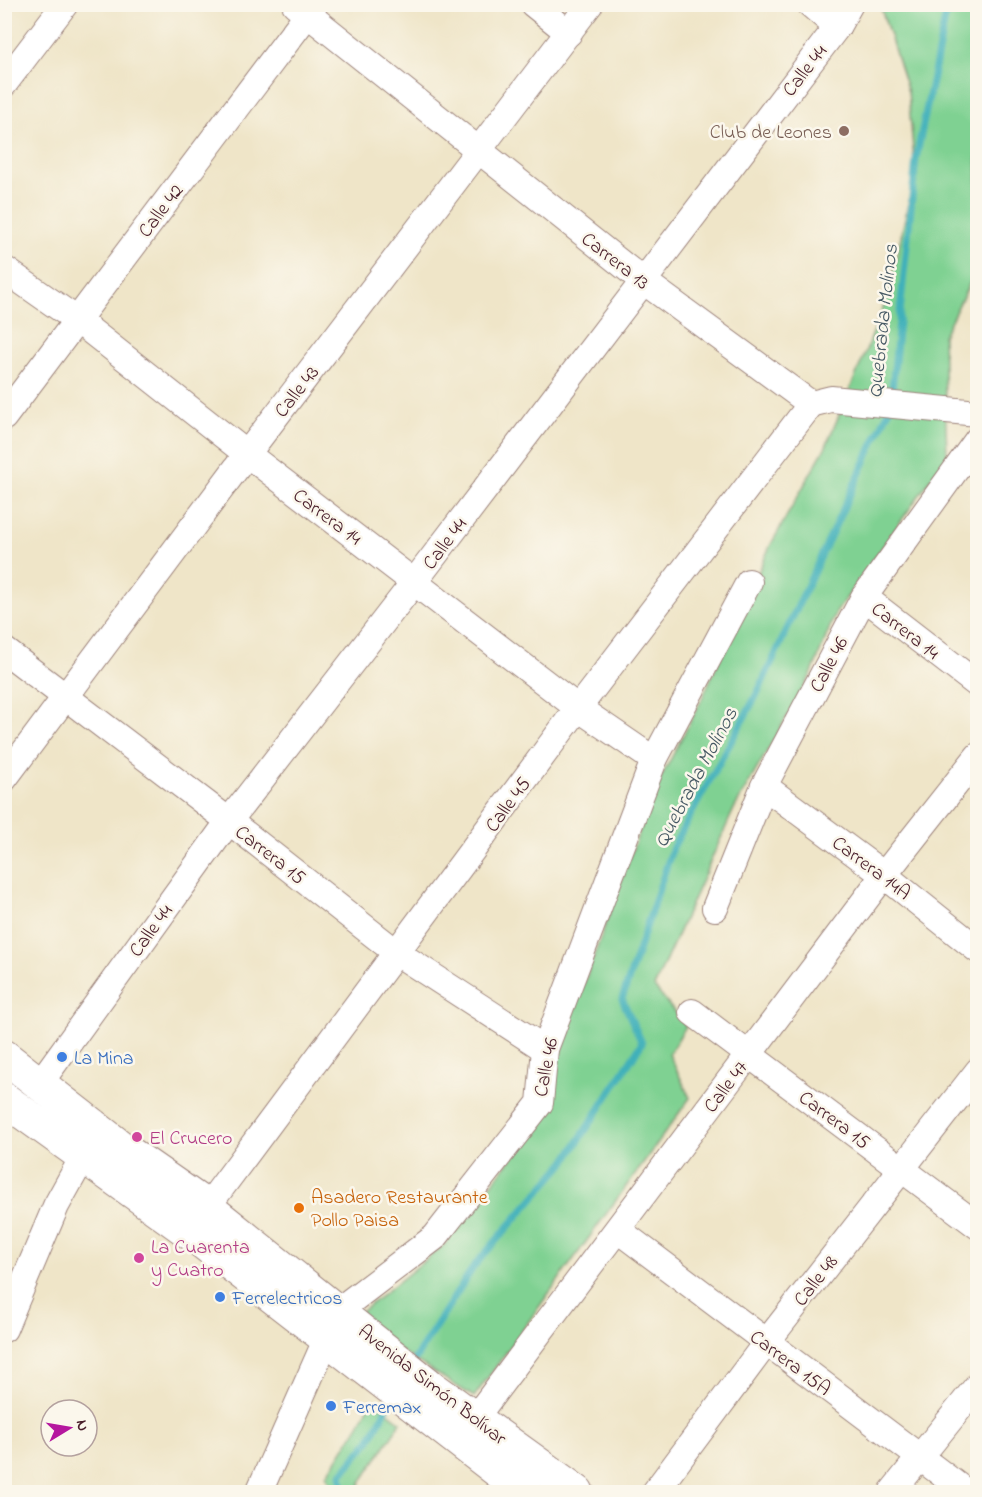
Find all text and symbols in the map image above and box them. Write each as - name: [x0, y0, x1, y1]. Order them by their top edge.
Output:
- street label: Calle 44: [776, 39, 836, 104]
- place label: Club de Leones: [710, 119, 832, 148]
- marker: Club de Leones: [837, 124, 851, 138]
- street label: Calle 42: [132, 179, 192, 244]
- street label: Carrera 13: [574, 226, 655, 298]
- water label: Quebrada Molinos: [861, 243, 907, 400]
- street label: Calle 43: [268, 360, 328, 425]
- street label: Carrera 14: [286, 482, 367, 554]
- street label: Calle 44: [417, 512, 475, 577]
- street label: Carrera 14: [864, 596, 945, 668]
- street label: Calle 46: [803, 632, 857, 698]
- water label: Quebrada Molinos: [647, 702, 746, 853]
- street label: Calle 45: [479, 772, 539, 839]
- street label: Carrera 15: [228, 819, 311, 893]
- street label: Carrera 14A: [825, 830, 916, 908]
- street label: Calle 44: [123, 899, 181, 964]
- street label: Calle 46: [528, 1035, 567, 1099]
- place label: La Mina: [74, 1045, 134, 1074]
- marker: La Mina: [55, 1050, 69, 1064]
- street label: Calle 47: [698, 1055, 756, 1120]
- street label: Carrera 15: [792, 1084, 875, 1158]
- place label: El Crucero: [149, 1125, 232, 1154]
- marker: El Crucero: [130, 1130, 144, 1144]
- place label: Asadero Restaurante Pollo Paisa: [311, 1184, 488, 1236]
- marker: Asadero Restaurante Pollo Paisa: [292, 1201, 306, 1215]
- place label: La Cuarenta y Cuatro: [151, 1234, 250, 1286]
- street label: Calle 48: [788, 1250, 846, 1313]
- marker: La Cuarenta y Cuatro: [132, 1251, 146, 1265]
- place label: Ferrelectricos: [231, 1285, 342, 1314]
- marker: Ferrelectricos: [213, 1290, 227, 1304]
- street label: Avenida Simón Bolívar: [351, 1318, 513, 1454]
- street label: Carrera 15A: [743, 1324, 836, 1404]
- place label: Ferremax: [342, 1394, 422, 1423]
- north arrow: [39, 1398, 99, 1458]
- marker: Ferremax: [324, 1399, 338, 1413]
- text: N: [69, 1418, 95, 1433]

